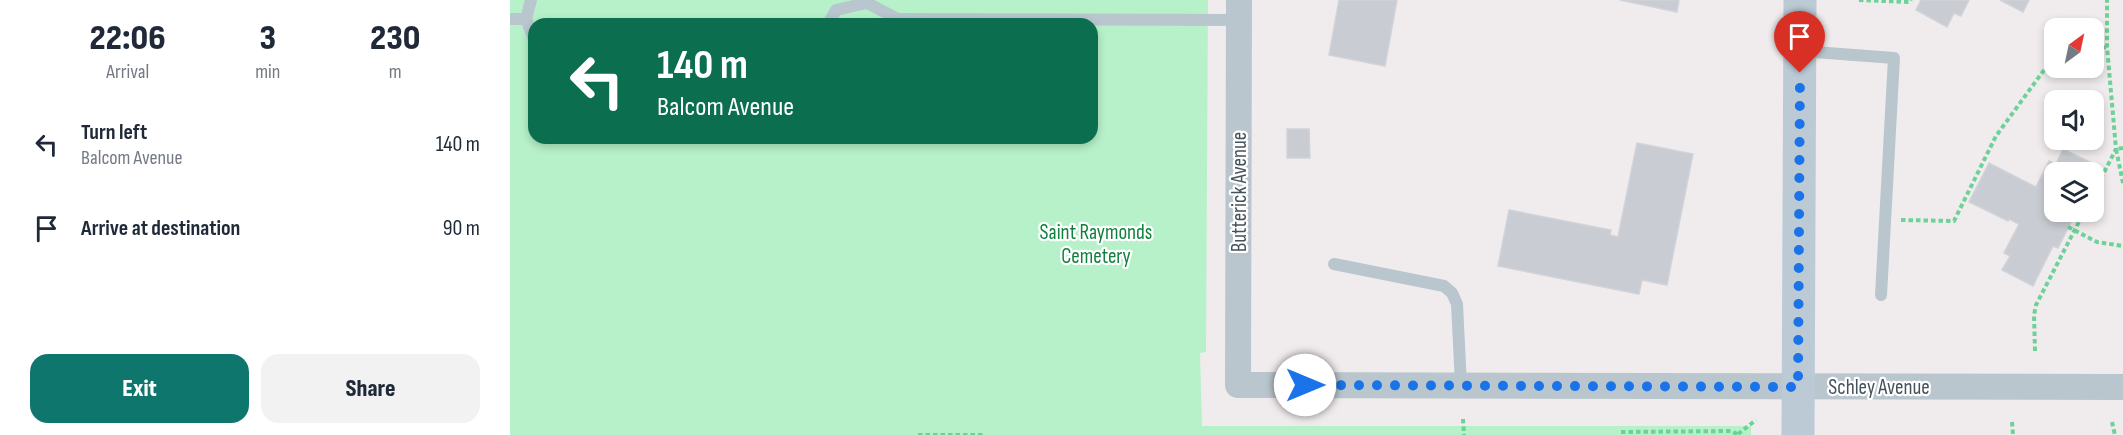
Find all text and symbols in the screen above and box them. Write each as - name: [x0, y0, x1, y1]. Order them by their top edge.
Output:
- pin: [1774, 11, 1825, 73]
- text: 22:06: [90, 17, 166, 60]
- text: 3: [260, 17, 276, 60]
- text: 230: [370, 17, 420, 60]
- north arrow: [2044, 18, 2104, 78]
- map controls: [2044, 18, 2104, 222]
- icon: arrive: [1783, 20, 1816, 53]
- text: 140 m: [657, 40, 748, 91]
- icon: left: [558, 42, 636, 120]
- text: Arrival: [106, 60, 149, 84]
- text: min: [255, 60, 280, 84]
- text: m: [389, 60, 402, 84]
- button: sound: [2044, 90, 2104, 150]
- text: Balcom Avenue: [657, 91, 794, 123]
- text: Turn left: [81, 119, 147, 146]
- icon: left: [30, 128, 63, 161]
- text: 140 m: [436, 131, 480, 158]
- street label: Butterick Avenue: [1227, 132, 1252, 252]
- text: Balcom Avenue: [81, 146, 183, 170]
- button: layers: [2044, 162, 2104, 222]
- icon: arrive: [30, 212, 63, 245]
- text: Arrive at destination: [81, 215, 240, 242]
- text: 90 m: [443, 215, 480, 242]
- park label: Saint Raymonds Cemetery: [1040, 220, 1152, 269]
- position arrow: [1273, 353, 1337, 417]
- button: Exit: [30, 354, 249, 423]
- button: Share: [261, 354, 480, 423]
- street label: Schley Avenue: [1828, 375, 1930, 400]

